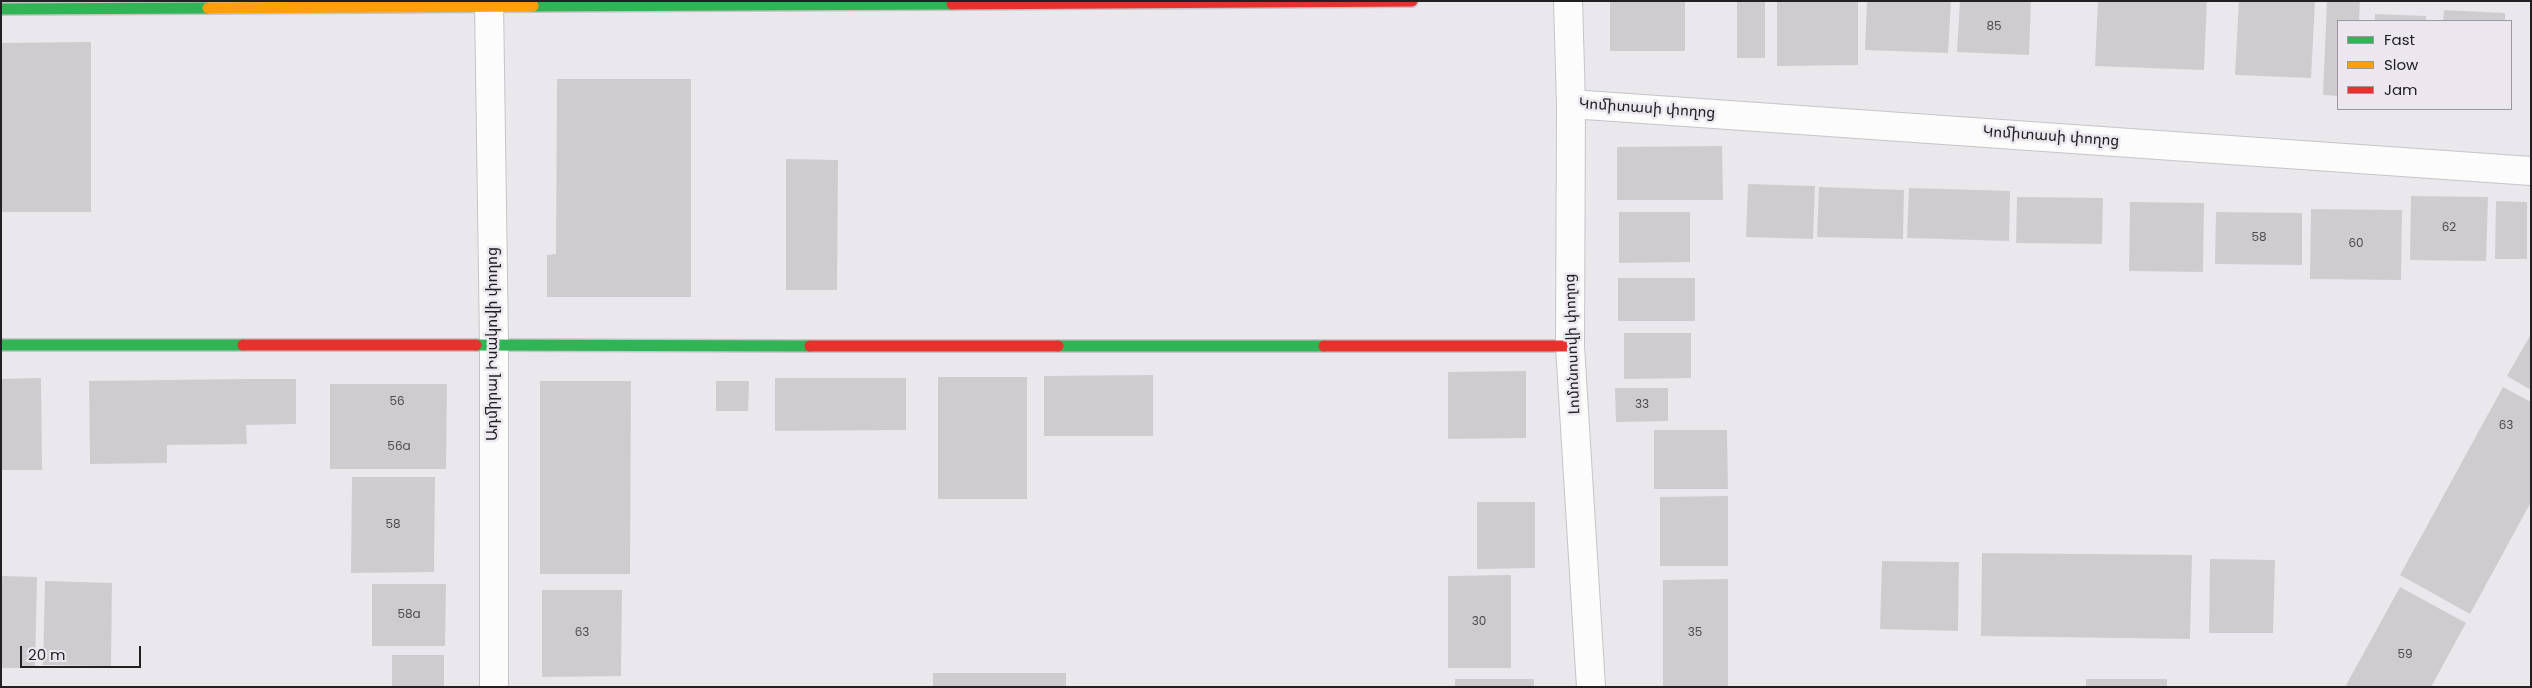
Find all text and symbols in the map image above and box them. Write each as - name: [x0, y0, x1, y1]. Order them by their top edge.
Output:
- house number: 85: [1986, 20, 2002, 34]
- legend: [2337, 20, 2512, 110]
- text: Fast: [2384, 29, 2415, 50]
- text: Slow: [2384, 54, 2418, 75]
- text: Jam: [2384, 79, 2418, 100]
- street label: Կոմիտասի փողոց: [1578, 95, 1716, 123]
- street label: Կոմիտասի փողոց: [1982, 123, 2120, 151]
- house number: 62: [2442, 221, 2456, 235]
- house number: 58: [2251, 231, 2267, 245]
- house number: 60: [2348, 237, 2364, 251]
- street label: Ադմիրալ Իսակովի փողոց: [484, 247, 502, 441]
- street label: Լոմոնոսովի փողոց: [1562, 273, 1584, 415]
- house number: 56: [389, 395, 405, 409]
- house number: 33: [1635, 398, 1649, 412]
- house number: 63: [2499, 419, 2513, 433]
- house number: 56a: [387, 440, 411, 454]
- house number: 58: [385, 518, 401, 532]
- house number: 58a: [397, 608, 421, 622]
- house number: 30: [1472, 615, 1486, 629]
- house number: 63: [575, 626, 589, 640]
- house number: 35: [1688, 626, 1702, 640]
- scale bar: [22, 636, 144, 668]
- text: 20 m: [28, 644, 66, 665]
- house number: 59: [2397, 648, 2413, 662]

